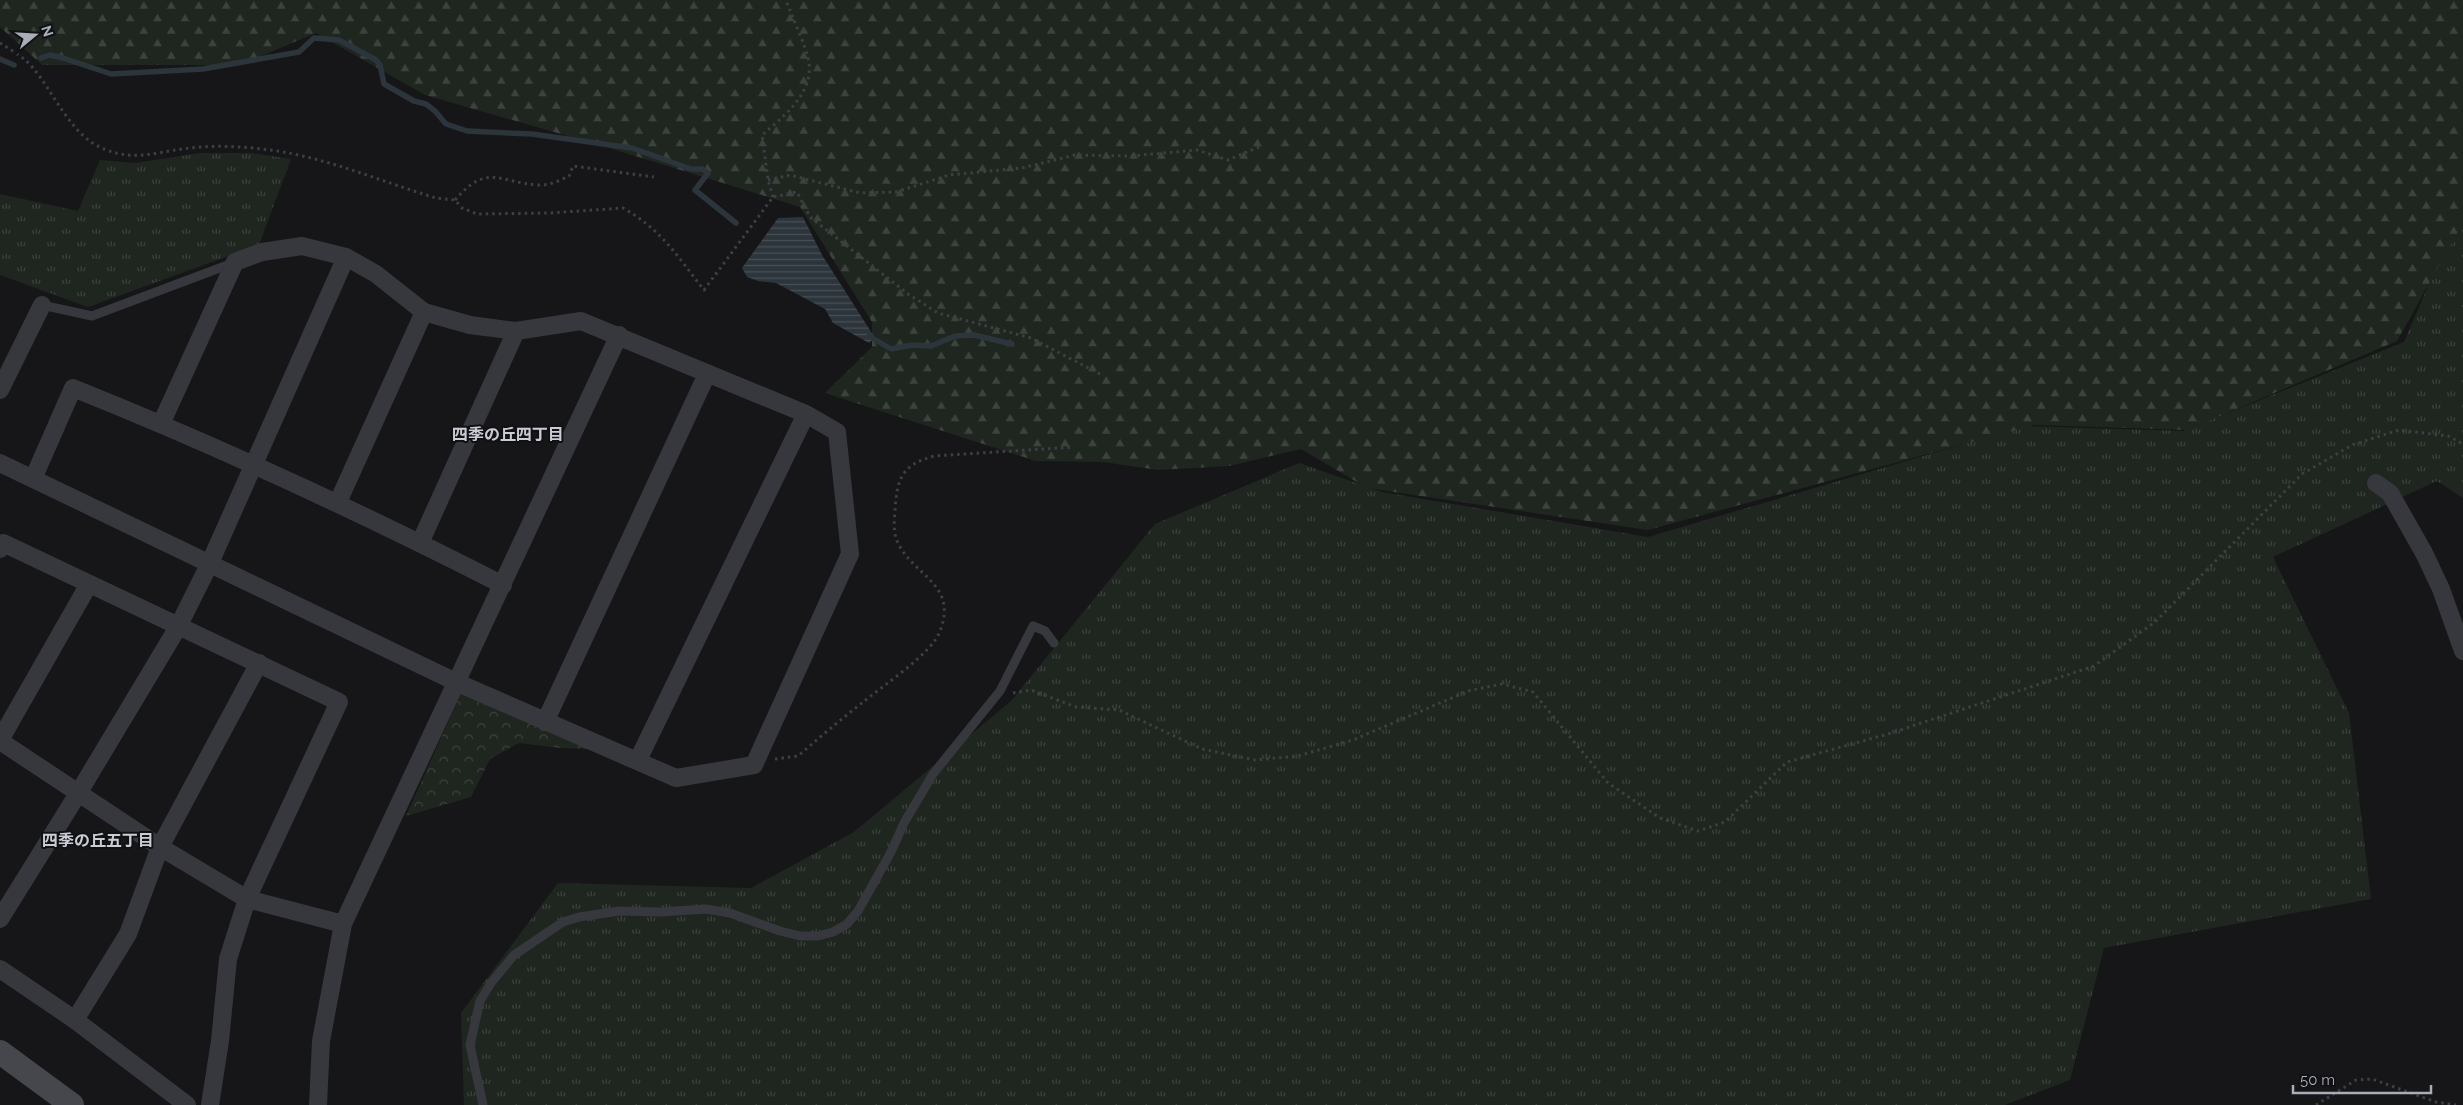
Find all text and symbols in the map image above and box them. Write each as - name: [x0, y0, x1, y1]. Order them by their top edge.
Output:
- north arrow: [10, 10, 60, 60]
- text: N: [38, 23, 57, 39]
- district label: 四季の丘四丁目: [452, 425, 564, 444]
- district label: 四季の丘五丁目: [42, 831, 154, 850]
- scale bar: [2293, 1062, 2430, 1094]
- text: 50 m: [2300, 1071, 2335, 1089]

